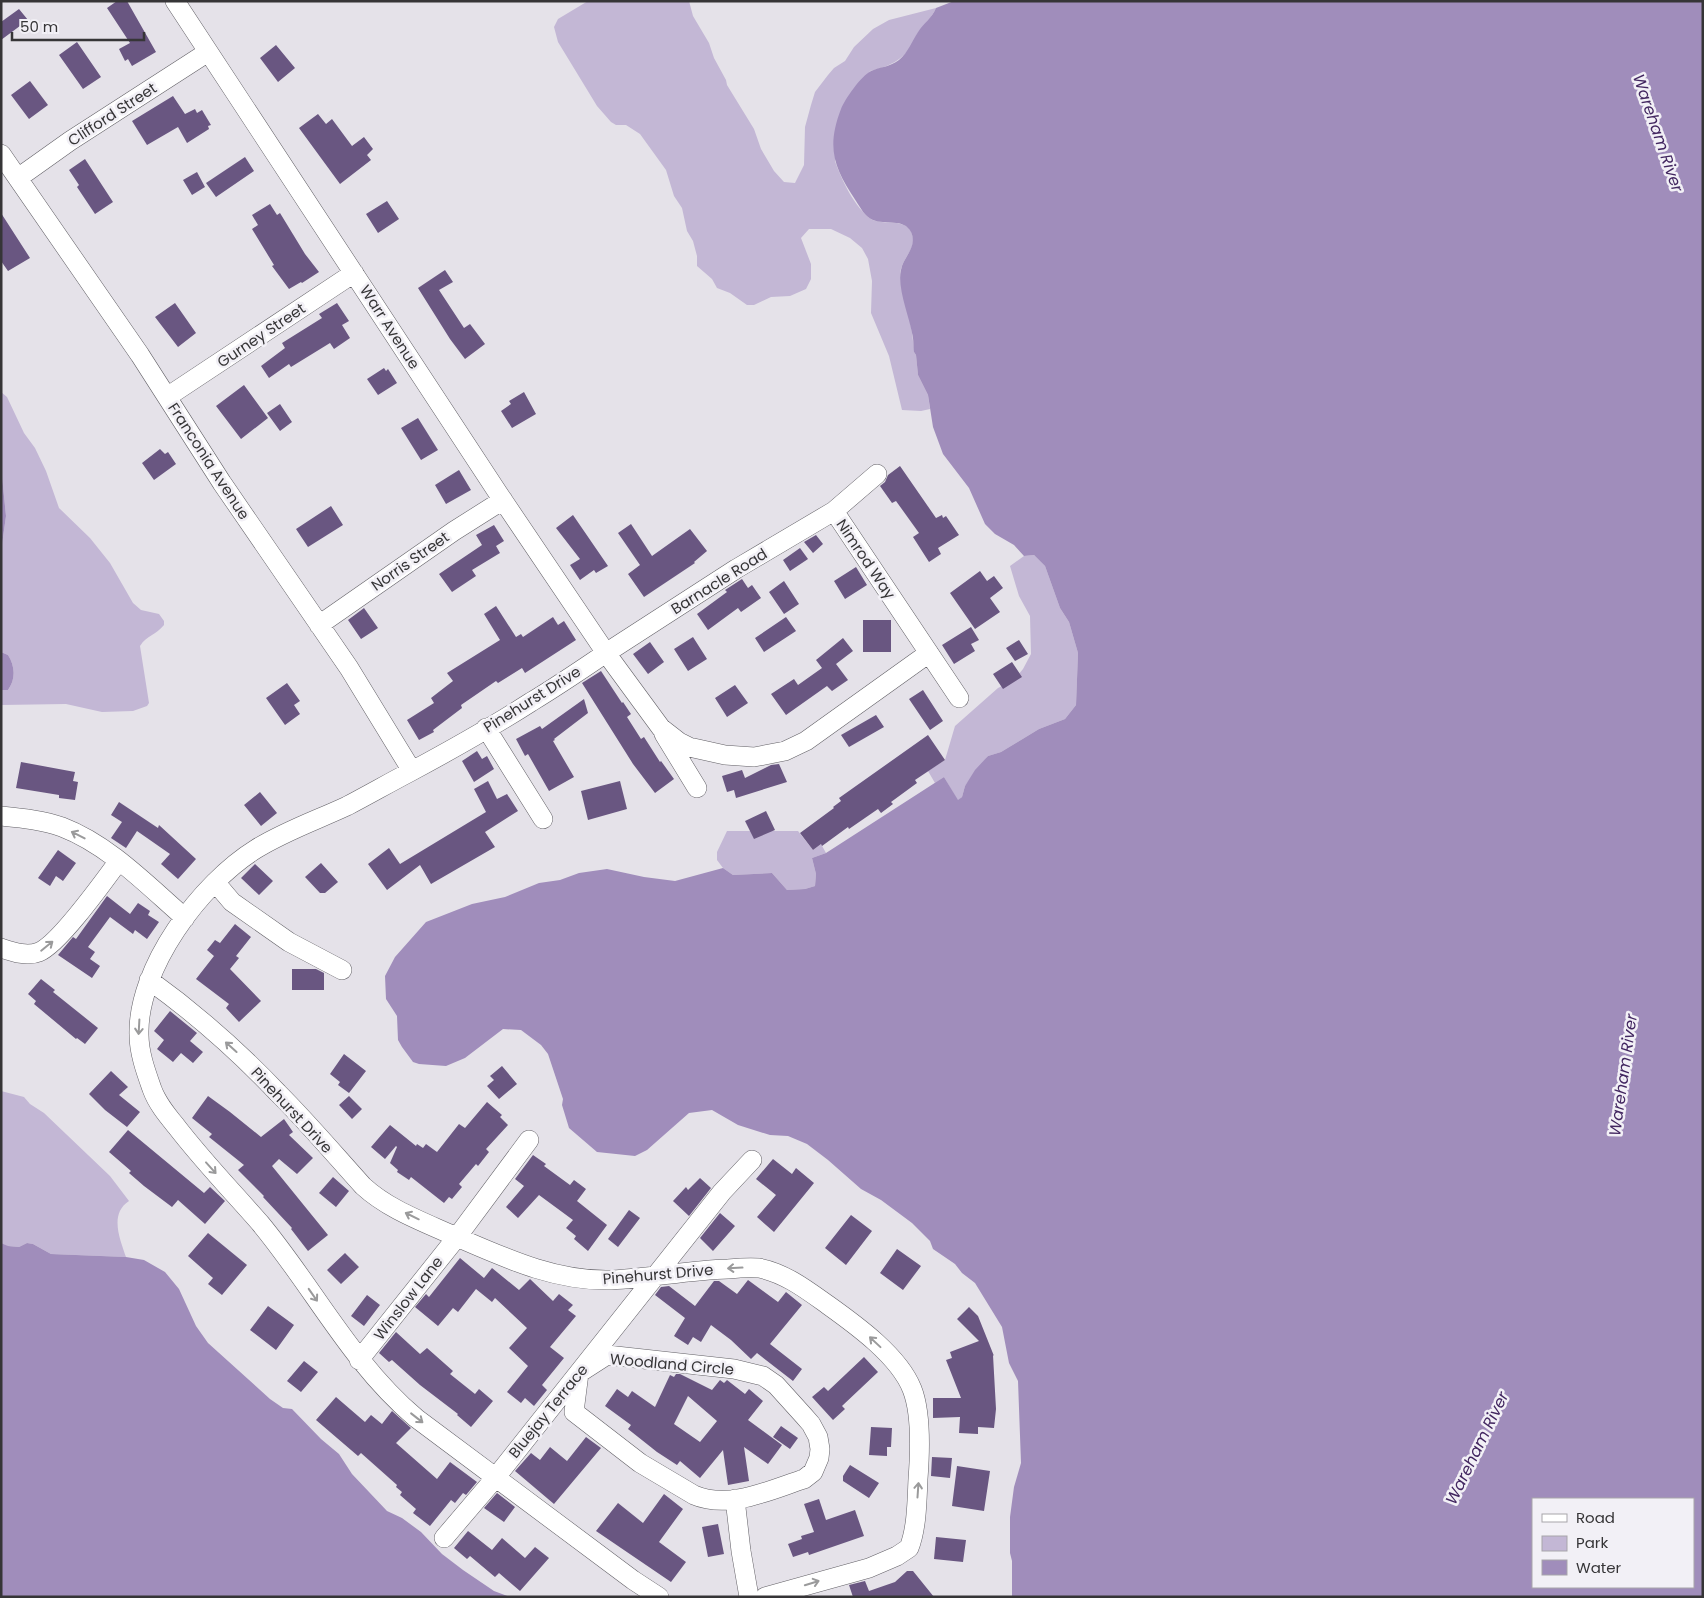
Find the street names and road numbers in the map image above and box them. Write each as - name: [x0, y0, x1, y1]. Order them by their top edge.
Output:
- street label: Clifford Street: [63, 77, 161, 151]
- street label: Warr Avenue: [355, 281, 425, 373]
- street label: Gurney Street: [213, 298, 309, 372]
- street label: Franconia Avenue: [163, 399, 255, 523]
- street label: Nimrod Way: [831, 515, 901, 604]
- street label: Norris Street: [367, 526, 453, 596]
- street label: Barnacle Road: [667, 543, 771, 619]
- street label: Pinehurst Drive: [479, 661, 585, 737]
- street label: Pinehurst Drive: [246, 1062, 338, 1158]
- street label: Winslow Lane: [369, 1252, 447, 1344]
- street label: Pinehurst Drive: [602, 1259, 714, 1289]
- street label: Woodland Circle: [609, 1348, 735, 1380]
- street label: Bluejay Terrace: [504, 1360, 592, 1462]

